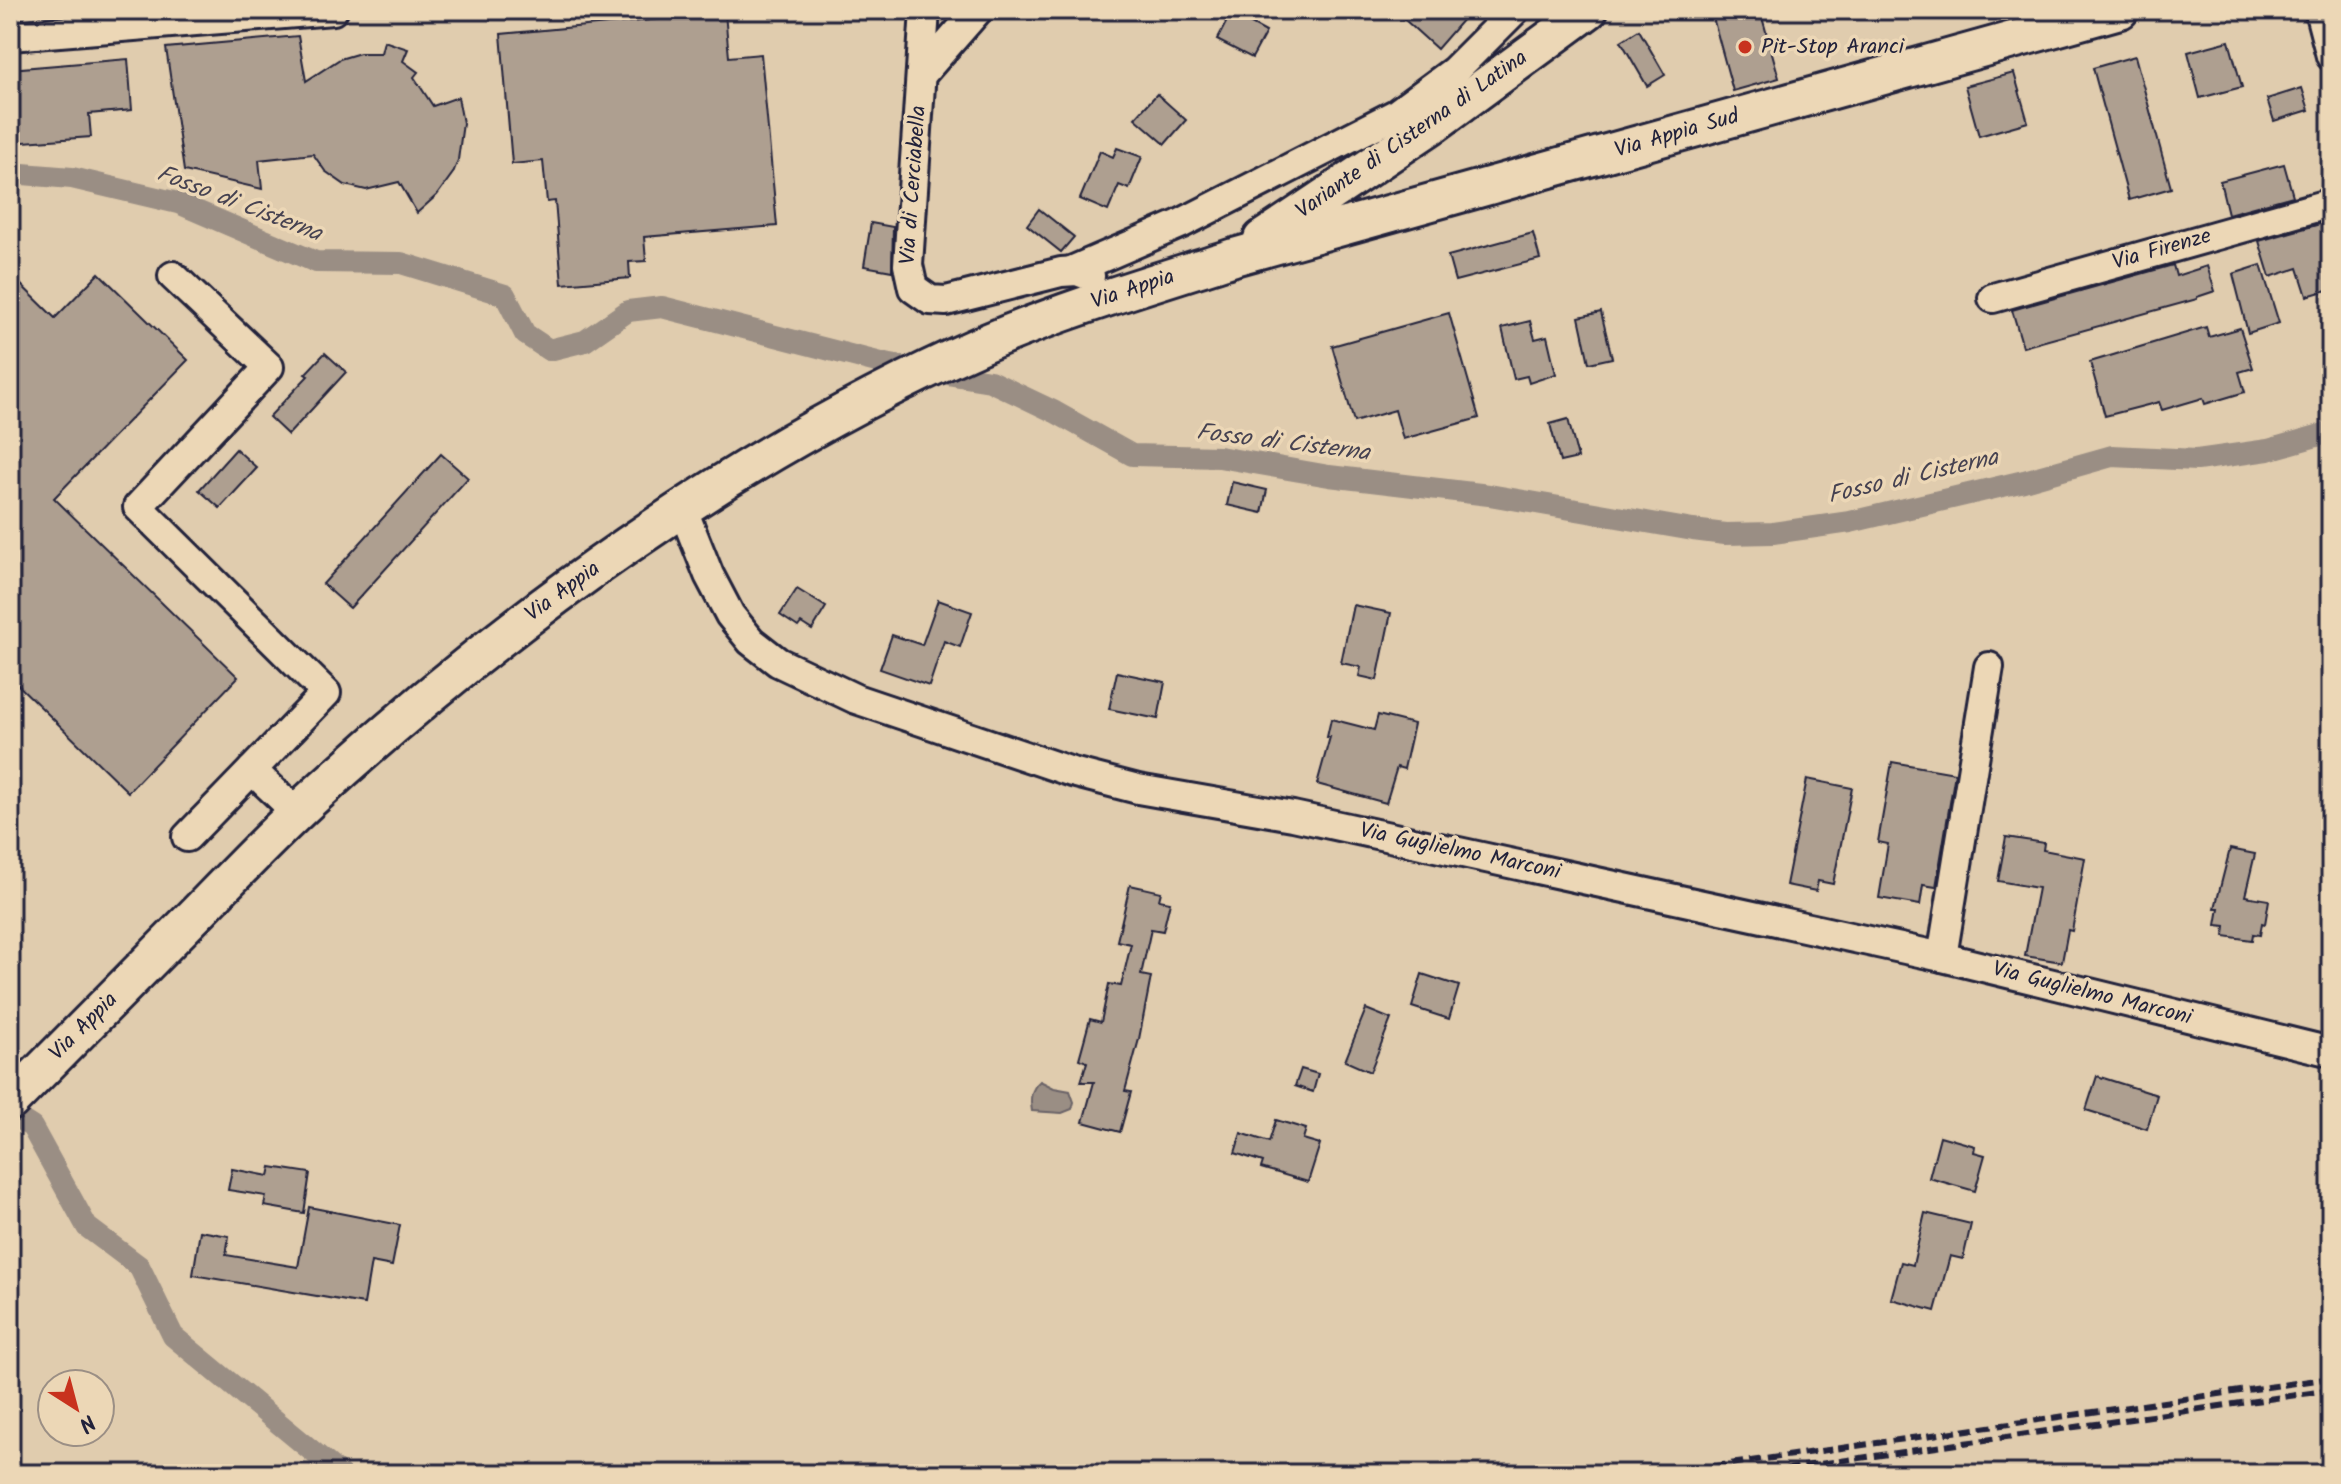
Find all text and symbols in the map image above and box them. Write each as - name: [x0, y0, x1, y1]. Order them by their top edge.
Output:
- place label: Pit-Stop Aranci: [1761, 30, 1905, 65]
- marker: Pit-Stop Aranci: [1736, 38, 1754, 56]
- street label: Variante di Cisterna di Latina: [1289, 41, 1535, 229]
- street label: Via Appia Sud: [1611, 99, 1744, 168]
- street label: Via di Cerciabella: [891, 104, 937, 266]
- water label: Fosso di Cisterna: [151, 155, 329, 254]
- street label: Via Firenze: [2108, 219, 2216, 281]
- street label: Via Appia: [1087, 260, 1179, 320]
- water label: Fosso di Cisterna: [1194, 413, 1373, 473]
- water label: Fosso di Cisterna: [1824, 438, 2004, 516]
- street label: Via Appia: [518, 553, 608, 631]
- street label: Via Guglielmo Marconi: [1356, 814, 1564, 891]
- street label: Via Guglielmo Marconi: [1989, 952, 2196, 1036]
- street label: Via Appia: [41, 984, 127, 1070]
- north arrow: [36, 1368, 116, 1448]
- text: N: [70, 1404, 102, 1440]

